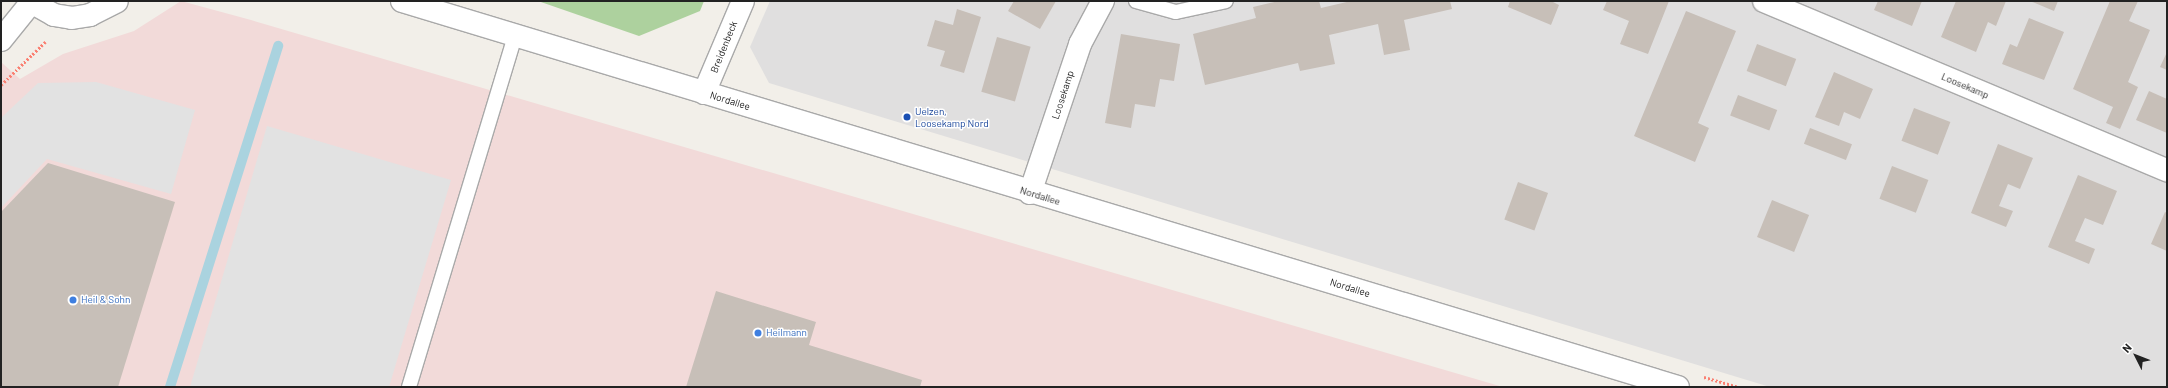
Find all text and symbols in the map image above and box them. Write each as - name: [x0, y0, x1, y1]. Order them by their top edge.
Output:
- street label: Breidenbeck: [708, 19, 740, 75]
- street label: Loosekamp: [1049, 69, 1077, 121]
- street label: Loosekamp: [1939, 71, 1991, 101]
- street label: Nordallee: [708, 89, 752, 113]
- place label: Uelzen, Loosekamp Nord: [915, 105, 989, 128]
- marker: Uelzen, Loosekamp Nord: [902, 112, 912, 122]
- street label: Nordallee: [1018, 184, 1062, 208]
- street label: Nordallee: [1328, 276, 1372, 300]
- place label: Heil & Sohn: [81, 294, 130, 306]
- marker: Heil & Sohn: [68, 295, 78, 305]
- place label: Heilmann: [766, 327, 807, 339]
- marker: Heilmann: [753, 328, 763, 338]
- north arrow: [2116, 336, 2156, 376]
- text: N: [2119, 341, 2134, 355]

